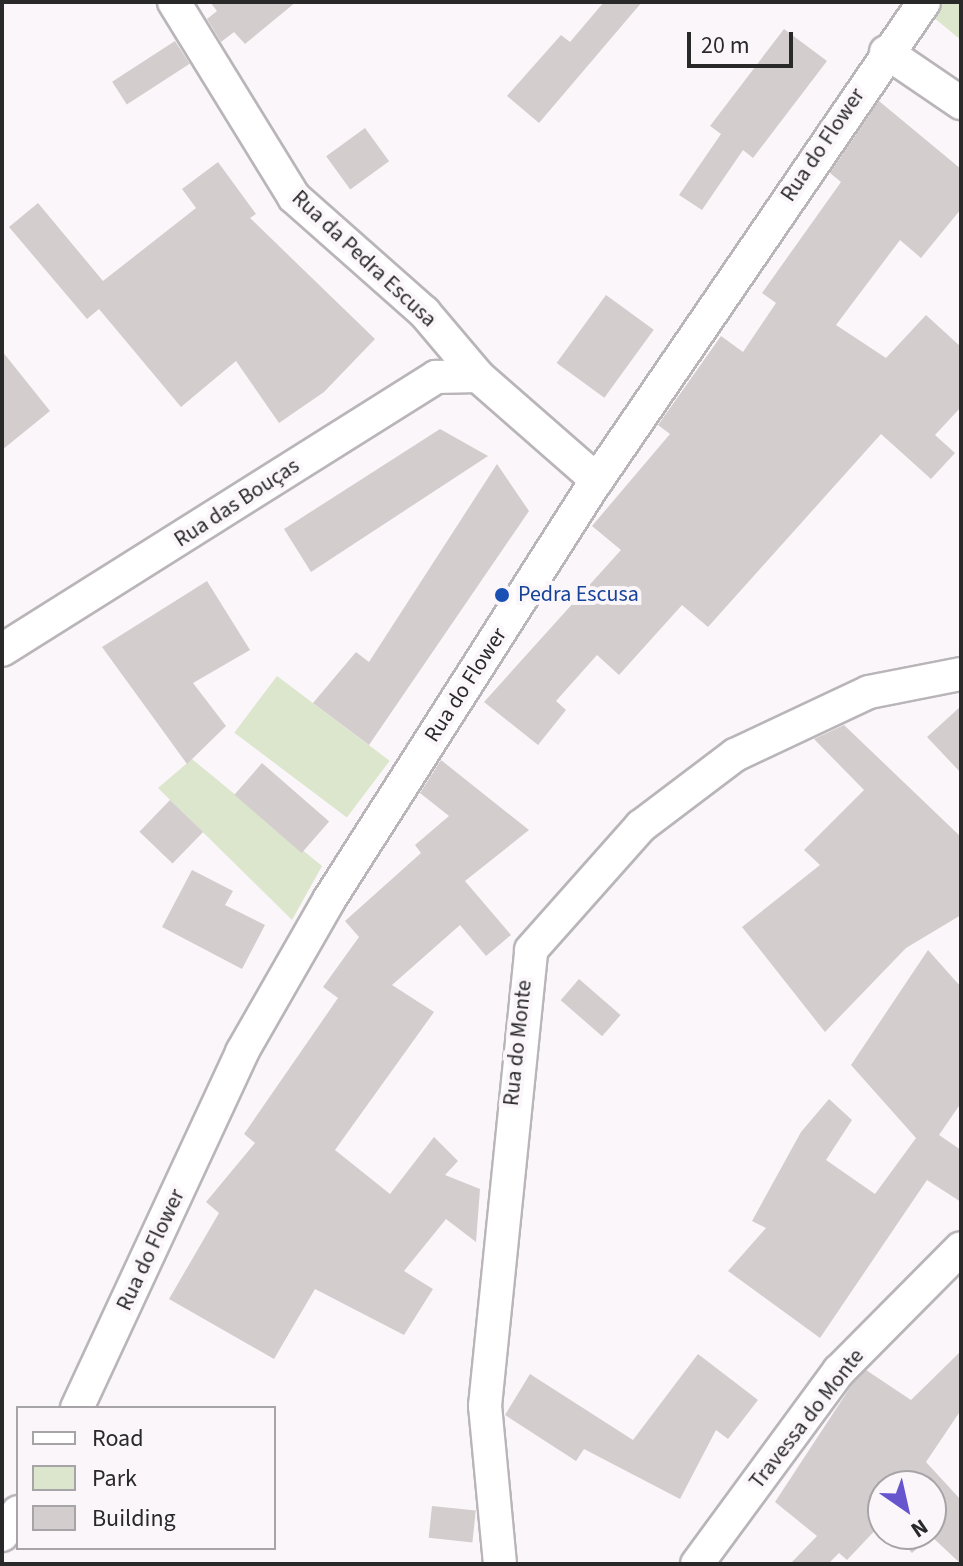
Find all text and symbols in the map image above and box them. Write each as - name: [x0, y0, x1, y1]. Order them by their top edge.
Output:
- scale bar: [691, 16, 797, 66]
- text: 20 m: [701, 28, 750, 63]
- street label: Rua do Flower: [775, 83, 871, 207]
- street label: Rua da Pedra Escusa: [286, 185, 442, 333]
- street label: Rua das Bouças: [169, 453, 305, 553]
- place label: Pedra Escusa: [518, 582, 639, 608]
- marker: Pedra Escusa: [493, 586, 511, 604]
- street label: Rua do Flower: [419, 623, 513, 747]
- street label: Rua do Monte: [498, 979, 538, 1107]
- street label: Rua do Flower: [111, 1185, 191, 1315]
- street label: Travessa do Monte: [744, 1344, 870, 1494]
- legend: [16, 1406, 276, 1550]
- text: Road: [92, 1421, 144, 1456]
- text: Park: [92, 1461, 137, 1496]
- north arrow: [867, 1470, 947, 1550]
- text: Building: [92, 1501, 176, 1536]
- text: N: [904, 1511, 934, 1546]

